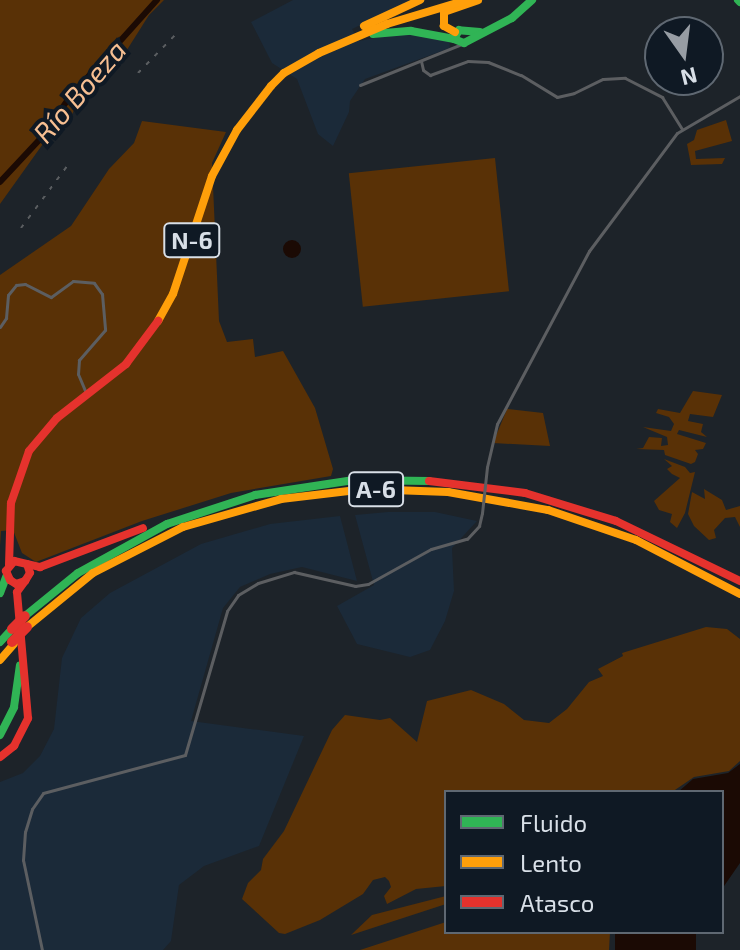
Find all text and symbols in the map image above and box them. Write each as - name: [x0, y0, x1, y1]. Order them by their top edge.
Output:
- north arrow: [644, 16, 724, 96]
- water label: Río Boeza: [25, 33, 133, 149]
- text: N: [678, 63, 700, 92]
- road number: N-6: [162, 220, 222, 260]
- road number: A-6: [348, 469, 404, 509]
- legend: [444, 790, 724, 934]
- text: Fluido: [520, 808, 587, 837]
- text: Lento: [520, 848, 582, 877]
- text: Atasco: [520, 888, 594, 917]

